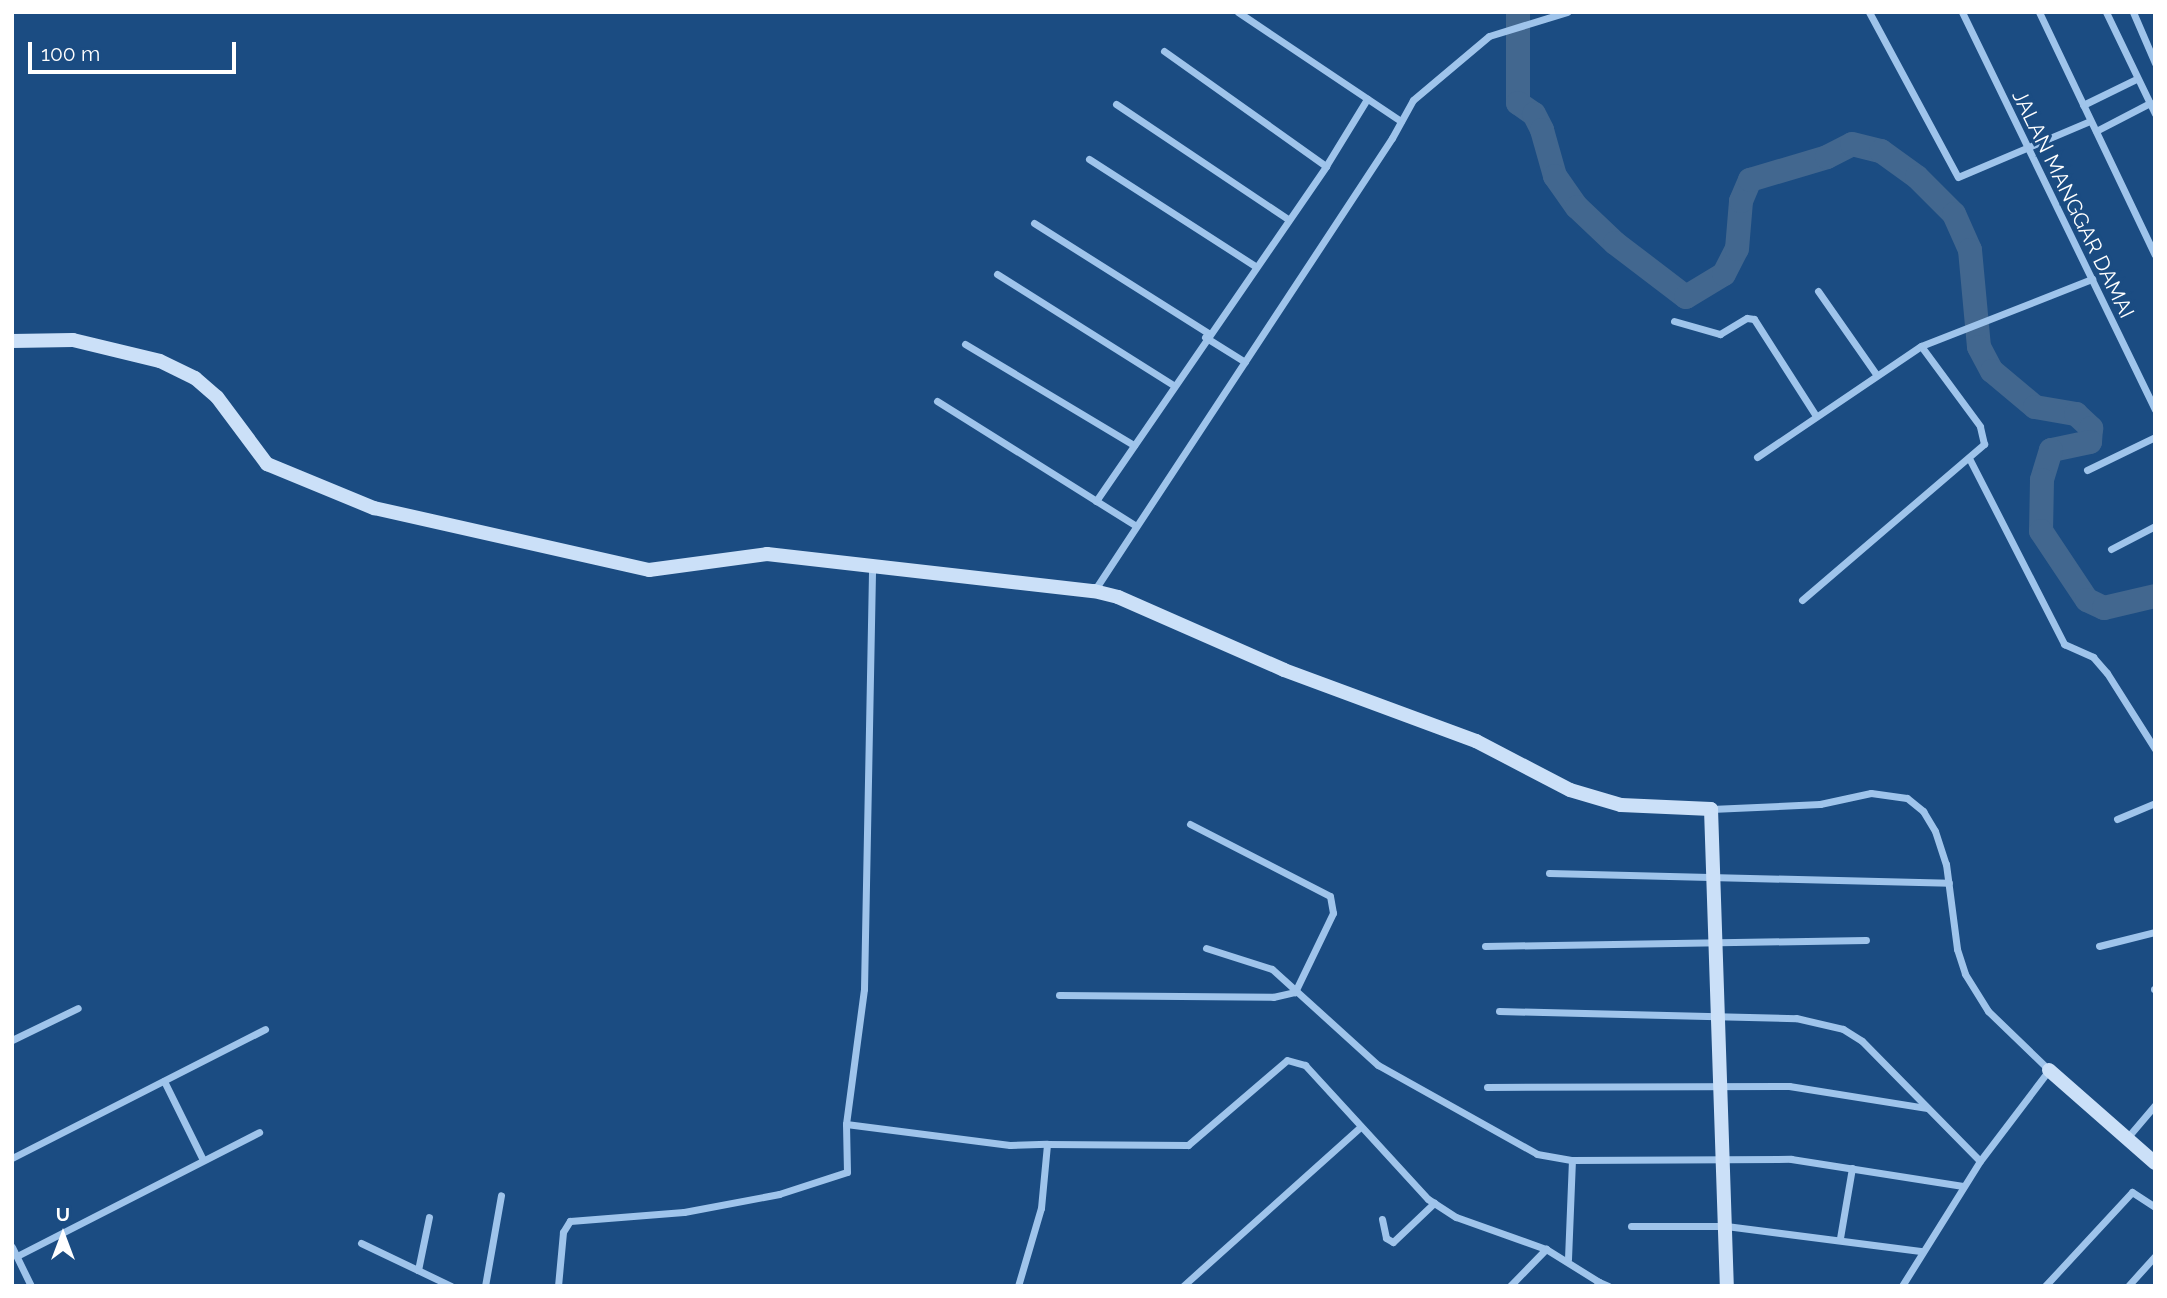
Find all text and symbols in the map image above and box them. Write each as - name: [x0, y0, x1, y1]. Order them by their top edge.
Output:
- scale bar: [32, 28, 240, 72]
- text: 100 m: [41, 41, 100, 66]
- street label: JALAN MANGGAR DAMAI: [2007, 86, 2139, 322]
- north arrow: [28, 1200, 98, 1270]
- text: U: [56, 1203, 70, 1225]

